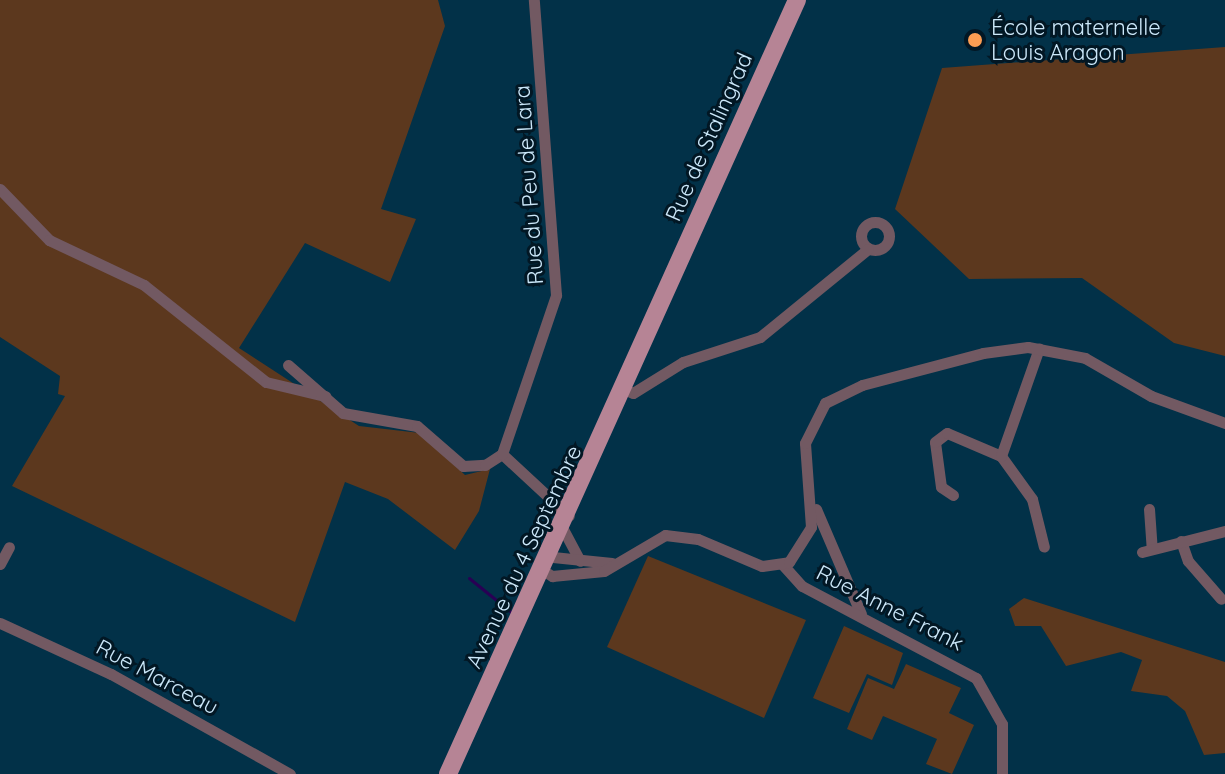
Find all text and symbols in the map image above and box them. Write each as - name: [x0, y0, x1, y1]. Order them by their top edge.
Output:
- place label: École maternelle Louis Aragon: [991, 14, 1161, 66]
- marker: École maternelle Louis Aragon: [966, 31, 984, 49]
- street label: Rue de Stalingrad: [660, 49, 758, 225]
- street label: Rue du Peu de Lara: [509, 84, 549, 286]
- street label: Avenue du 4 Septembre: [461, 441, 587, 673]
- street label: Rue Anne Frank: [812, 559, 968, 657]
- street label: Rue Marceau: [91, 634, 223, 720]

